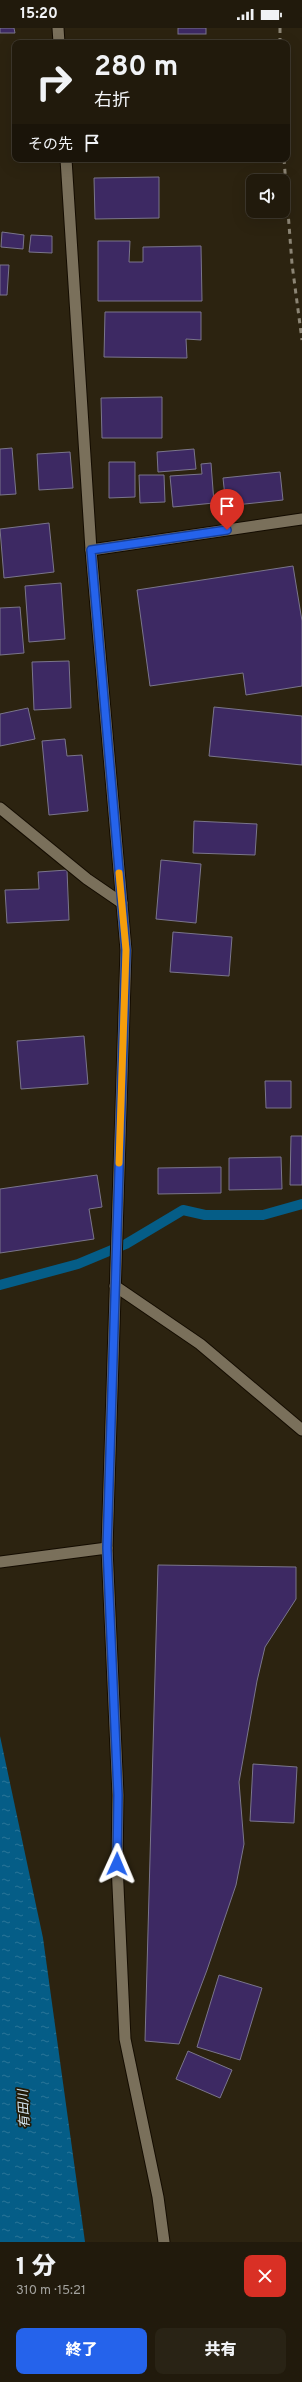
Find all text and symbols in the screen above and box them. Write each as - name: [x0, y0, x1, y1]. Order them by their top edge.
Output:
- text: 15:20: [20, 5, 58, 24]
- text: 280 m: [94, 50, 178, 86]
- icon: right: [28, 56, 80, 108]
- text: 右折: [94, 90, 130, 113]
- icon: arrive: [81, 132, 103, 154]
- text: その先: [28, 136, 73, 155]
- map controls: [246, 174, 290, 218]
- button: sound: [246, 174, 290, 218]
- pin: [210, 489, 244, 530]
- icon: arrive: [216, 495, 238, 517]
- position arrow: [96, 1843, 138, 1885]
- water label: 有田川: [16, 2087, 34, 2129]
- text: 1 分: [16, 2253, 56, 2283]
- button: close: [244, 2255, 286, 2297]
- text: 310 m · 15:21: [16, 2283, 86, 2299]
- button: 終了: [16, 2328, 147, 2374]
- button: 共有: [155, 2328, 286, 2374]

